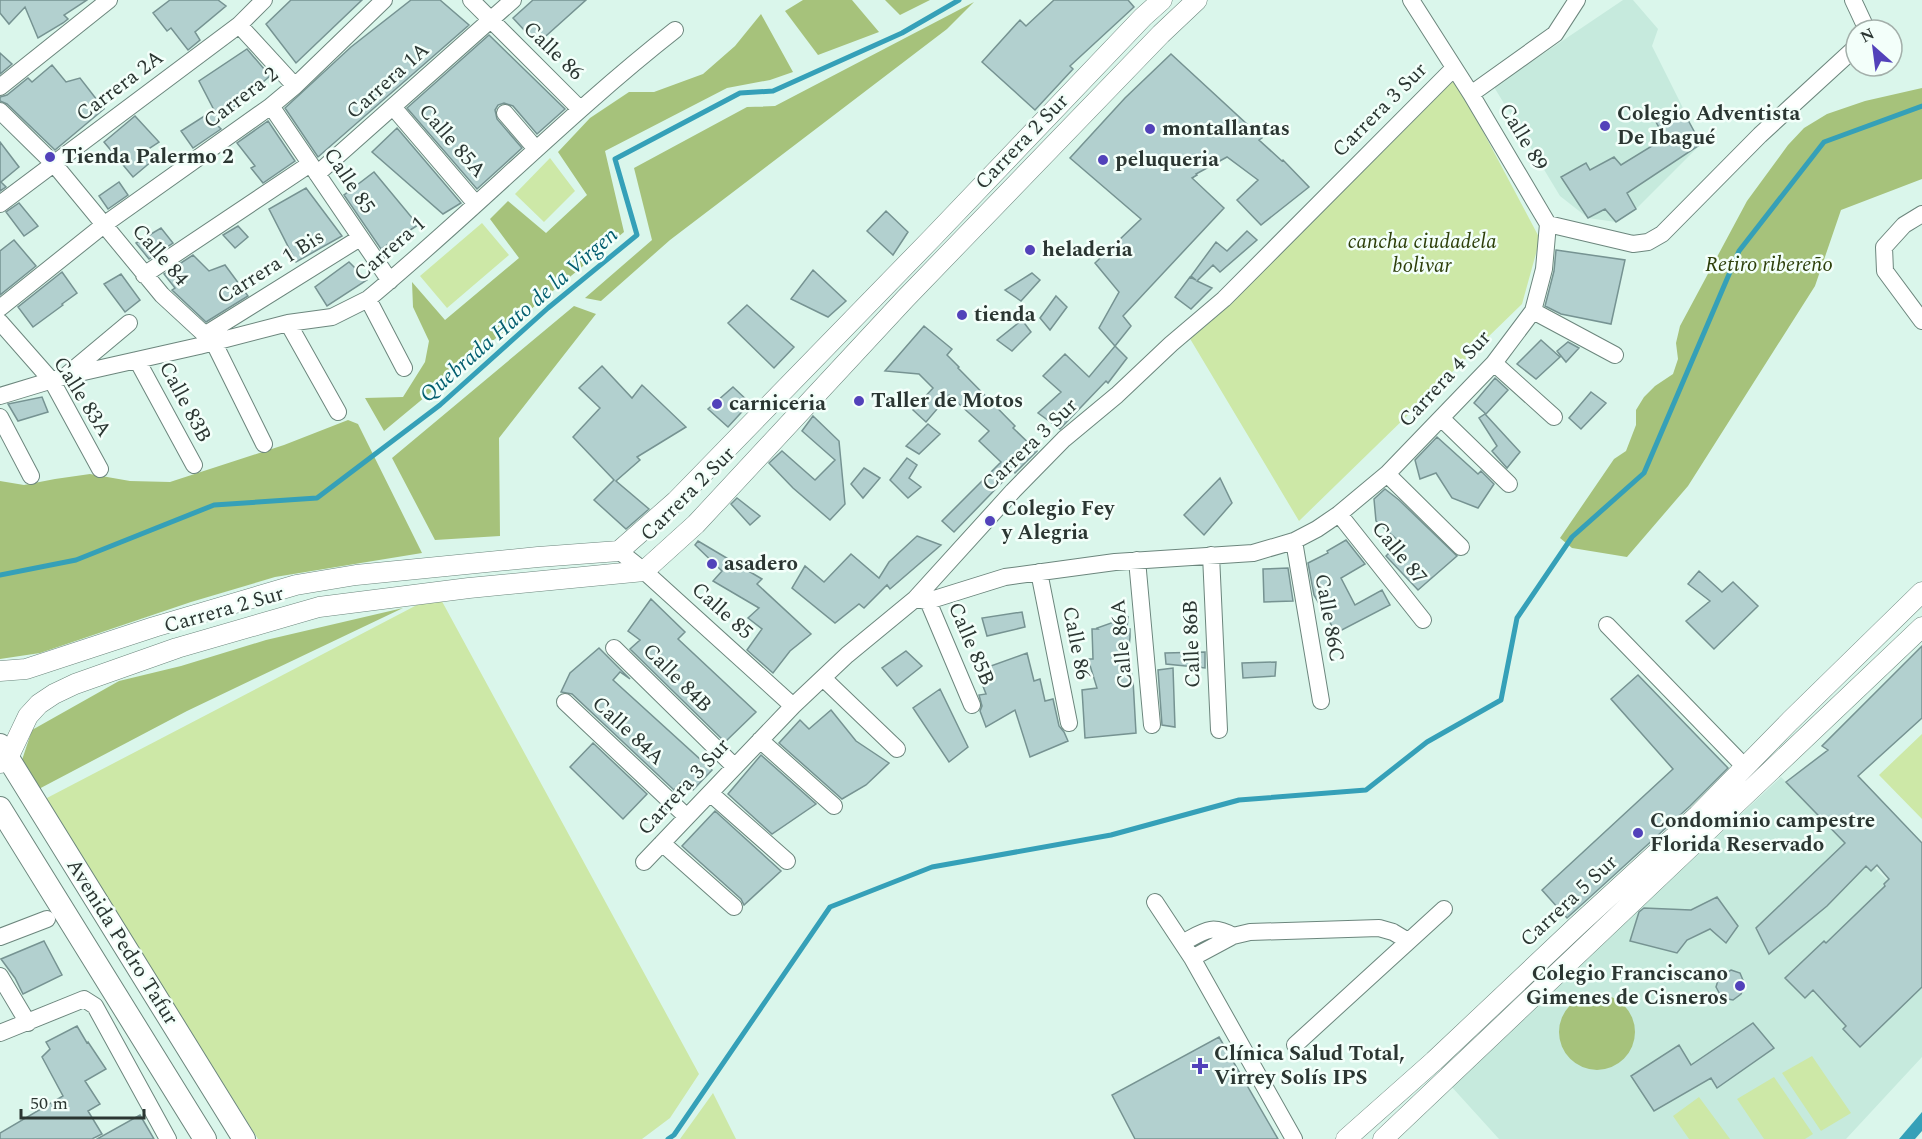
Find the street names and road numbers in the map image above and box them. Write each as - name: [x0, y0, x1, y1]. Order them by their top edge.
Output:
- street label: Calle 86: [515, 14, 591, 88]
- street label: Carrera 1A: [339, 35, 437, 127]
- street label: Carrera 2A: [69, 42, 171, 130]
- street label: Carrera 3 Sur: [1325, 55, 1435, 165]
- street label: Carrera 2: [197, 59, 285, 137]
- street label: Carrera 2 Sur: [968, 86, 1076, 198]
- street label: Calle 85A: [410, 97, 494, 186]
- street label: Calle 89: [1490, 97, 1556, 177]
- street label: Calle 85: [315, 141, 383, 221]
- street label: Carrera 1: [347, 208, 433, 290]
- street label: Calle 84: [124, 217, 197, 294]
- street label: Carrera 1 Bis: [211, 221, 331, 313]
- street label: Carrera 4 Sur: [1391, 323, 1499, 435]
- street label: Calle 83A: [45, 350, 120, 444]
- street label: Calle 83B: [150, 356, 220, 448]
- street label: Carrera 3 Sur: [974, 391, 1086, 499]
- street label: Carrera 2 Sur: [633, 439, 743, 549]
- street label: Calle 87: [1363, 514, 1435, 592]
- street label: Calle 86C: [1305, 571, 1353, 665]
- street label: Calle 85: [684, 574, 760, 648]
- street label: Carrera 2 Sur: [160, 578, 288, 642]
- street label: Calle 85B: [939, 597, 1003, 691]
- street label: Calle 86A: [1102, 598, 1142, 690]
- street label: Calle 86B: [1174, 599, 1210, 689]
- street label: Calle 86: [1053, 604, 1099, 682]
- street label: Calle 84B: [635, 636, 719, 720]
- street label: Calle 84A: [584, 689, 672, 774]
- street label: Carrera 3 Sur: [630, 731, 738, 843]
- street label: Carrera 5 Sur: [1513, 847, 1625, 955]
- street label: Avenida Pedro Tafur: [58, 852, 186, 1032]

